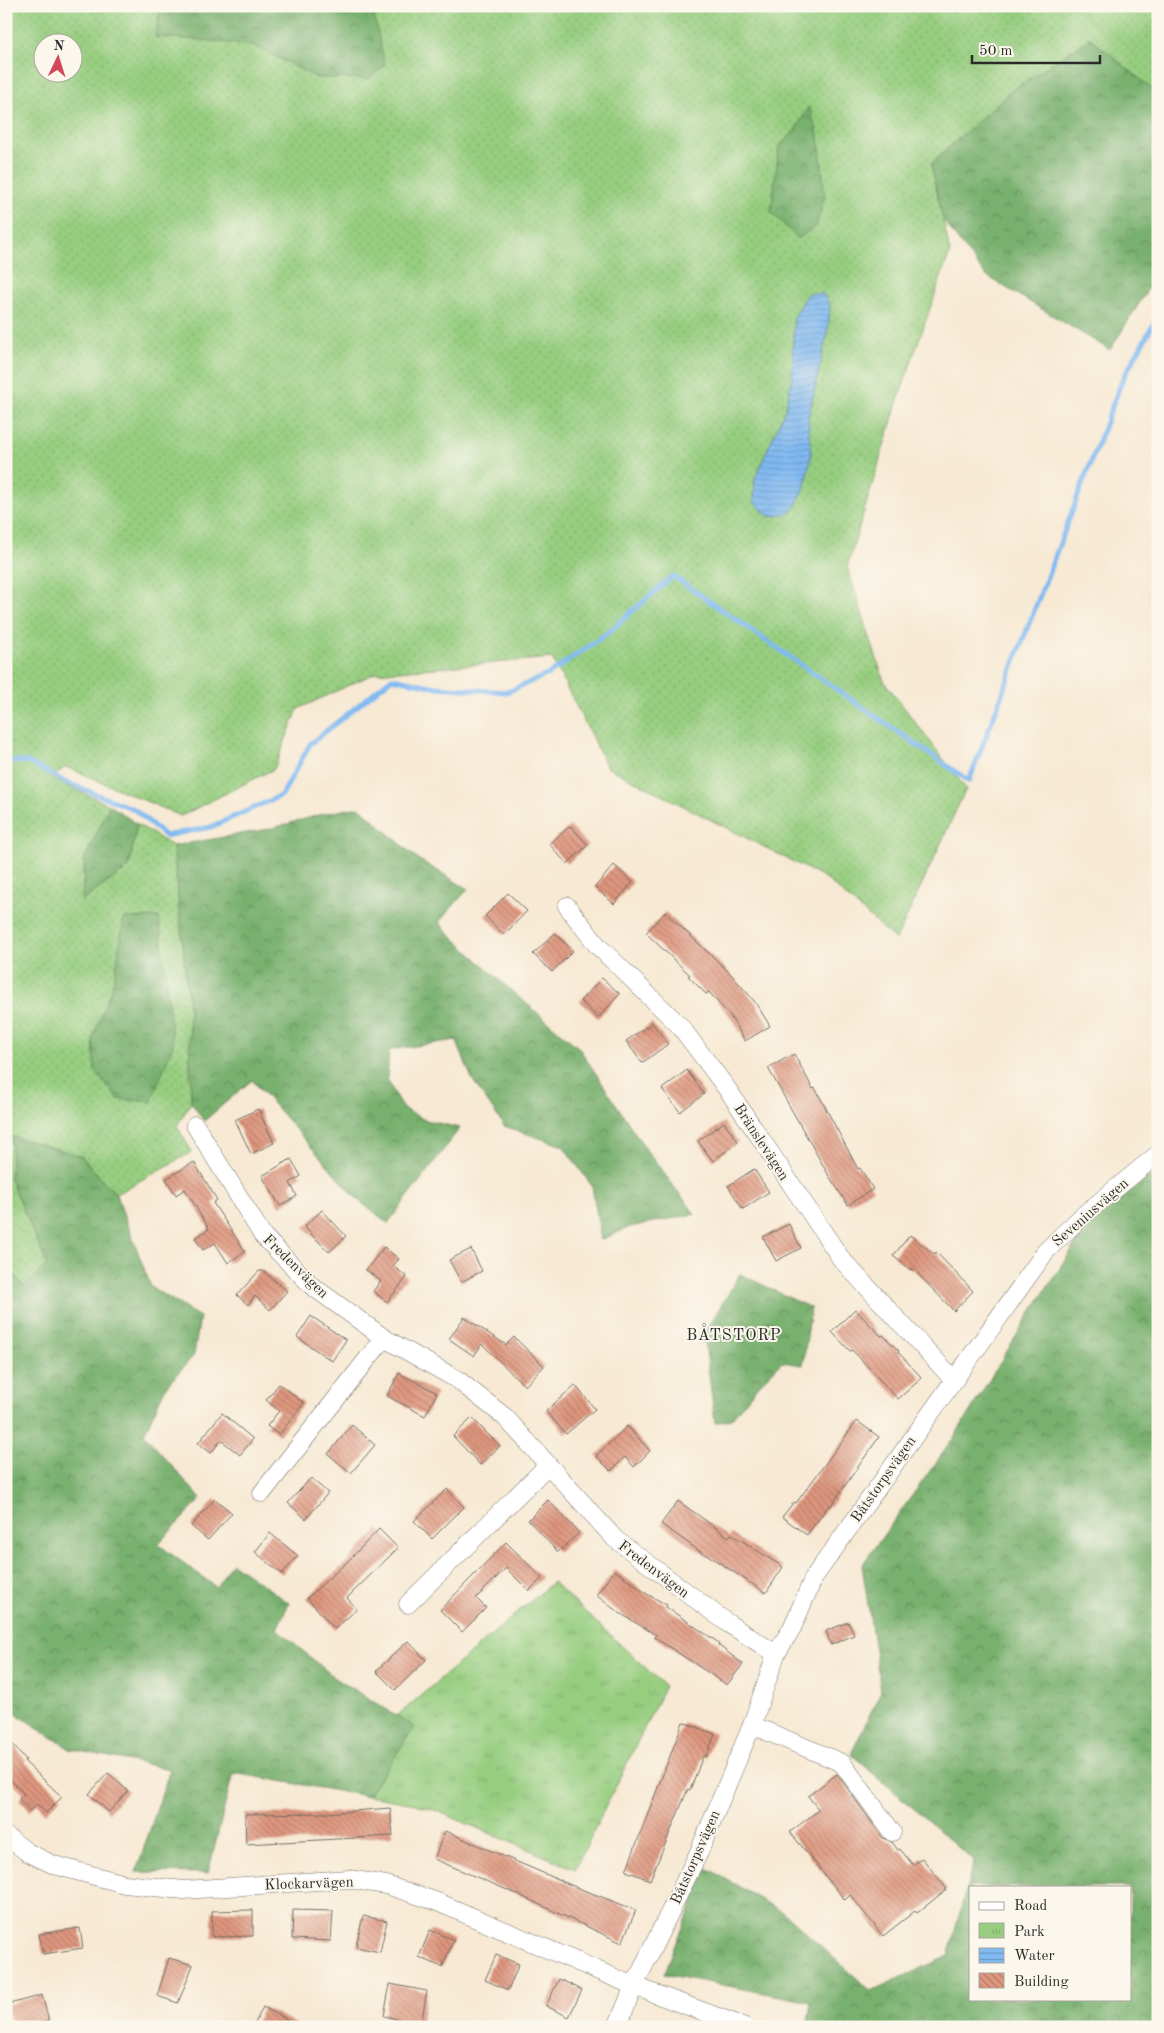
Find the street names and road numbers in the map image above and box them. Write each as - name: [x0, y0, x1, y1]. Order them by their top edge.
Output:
- street label: Bränslevägen: [731, 1102, 791, 1184]
- street label: Seveniusvägen: [1050, 1176, 1132, 1250]
- street label: Fredenvägen: [259, 1232, 331, 1302]
- street label: Båtstorpsvägen: [849, 1434, 919, 1526]
- street label: Fredenvägen: [615, 1539, 691, 1602]
- street label: Båtstorpsvägen: [669, 1808, 724, 1907]
- street label: Klockarvägen: [264, 1875, 354, 1894]

